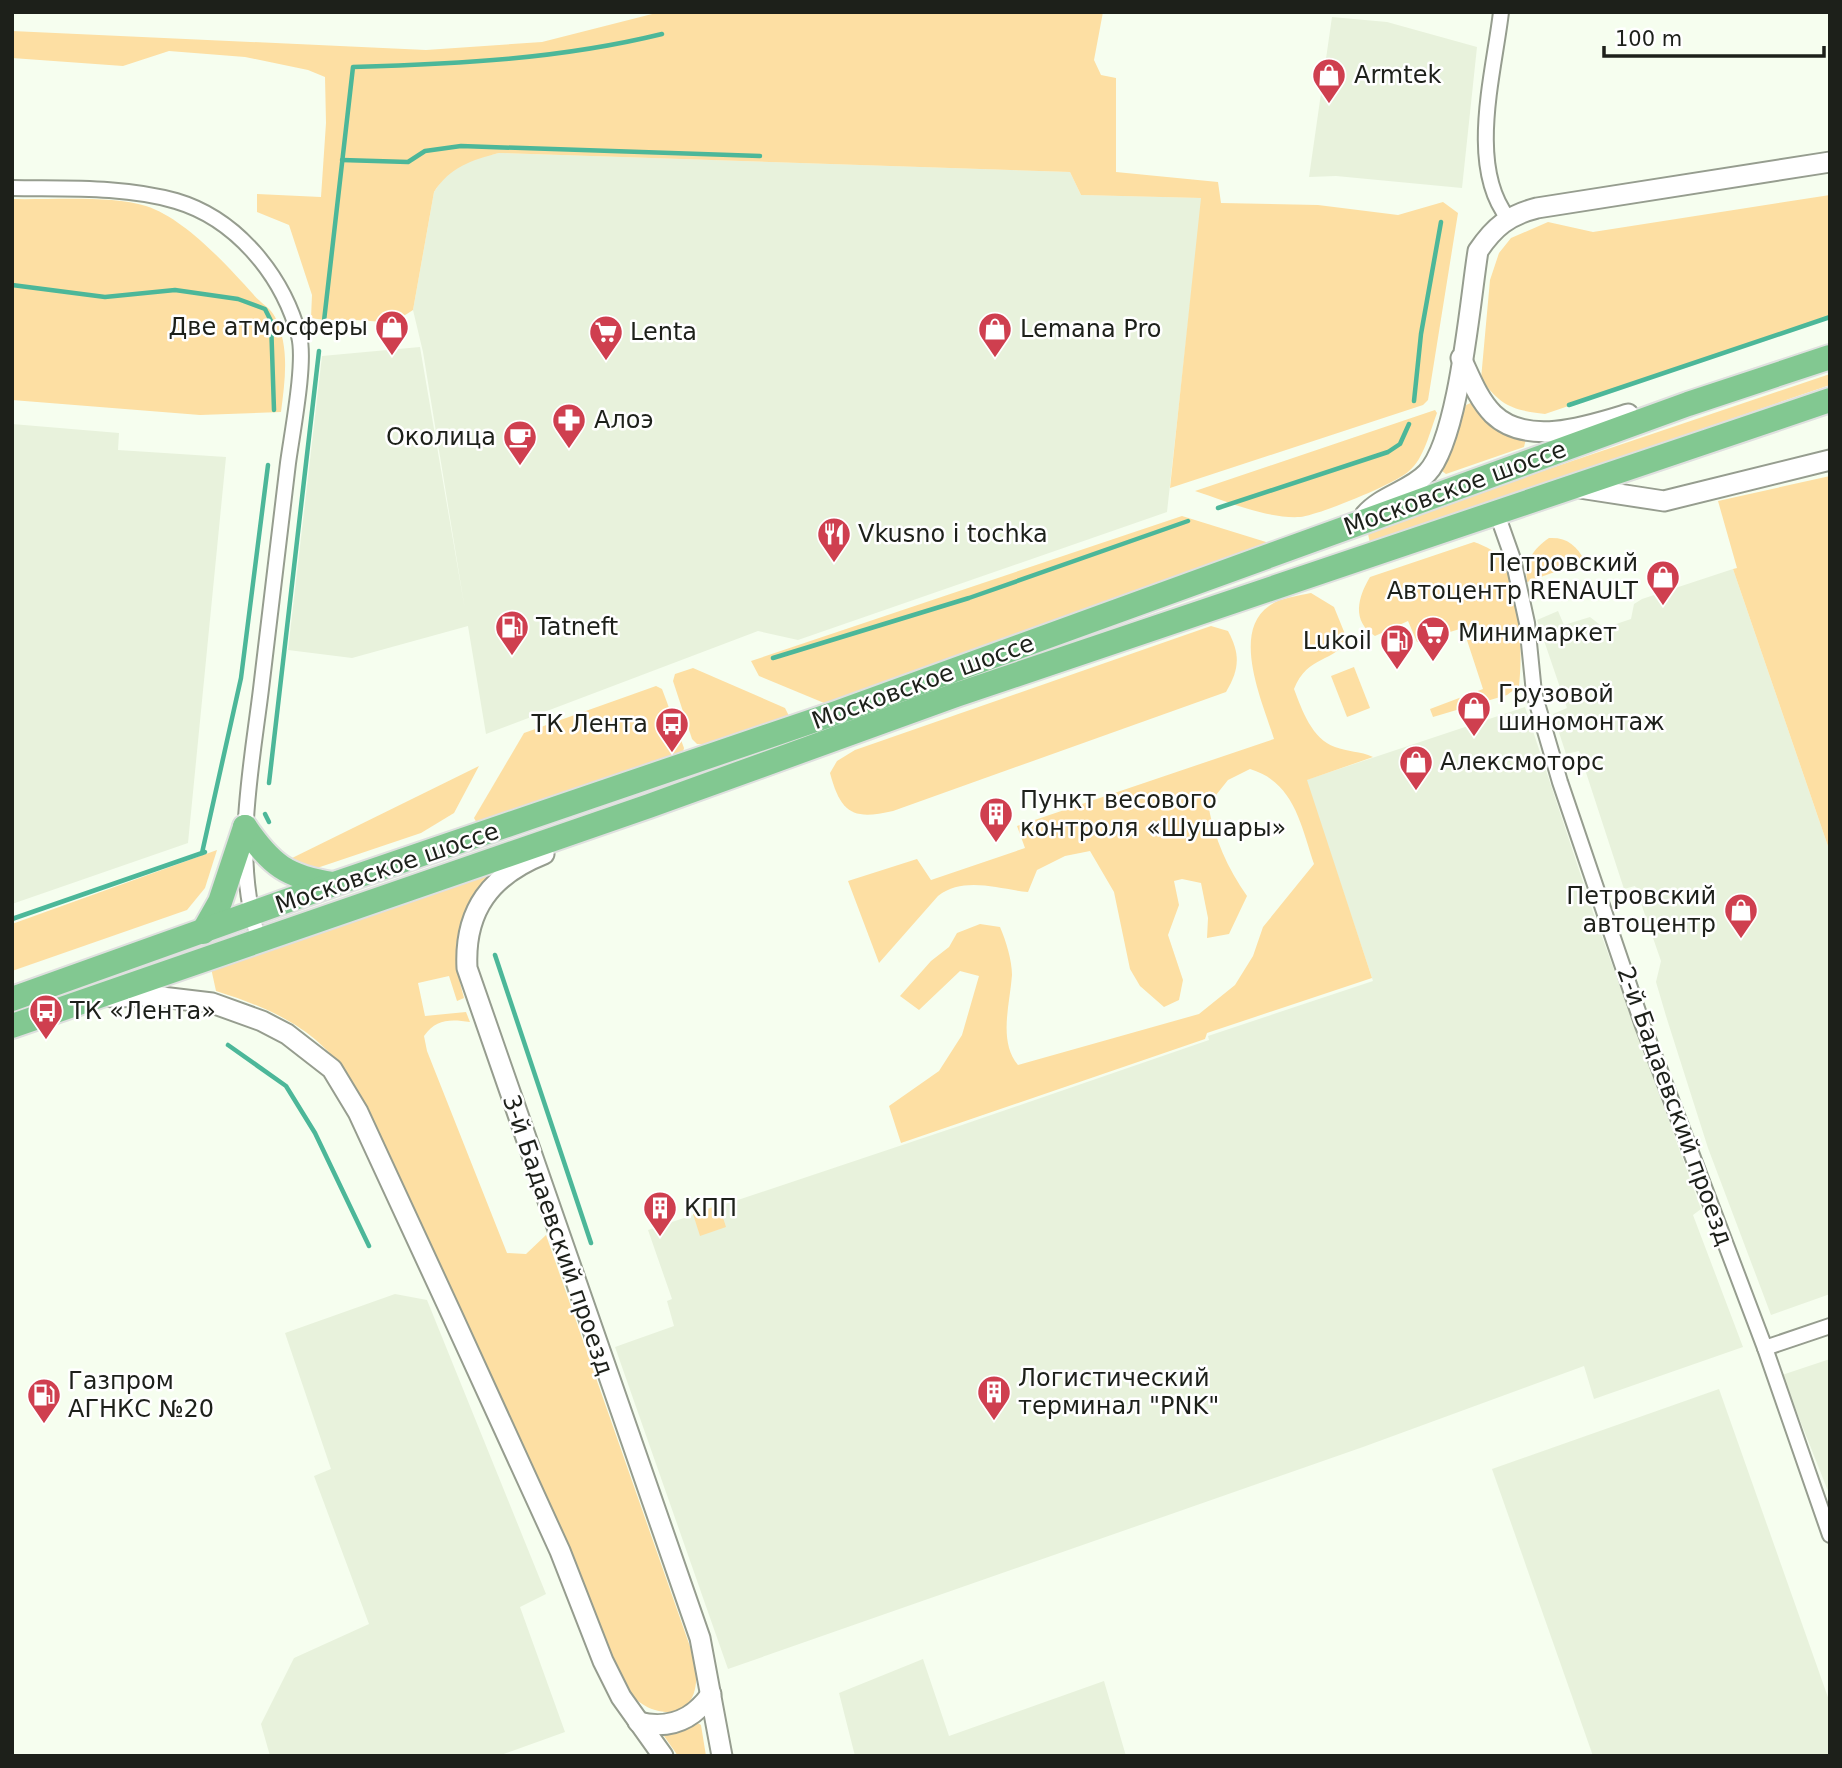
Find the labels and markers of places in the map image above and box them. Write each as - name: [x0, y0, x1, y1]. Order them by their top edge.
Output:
- shop icon: Armtek: [1310, 56, 1348, 105]
- place label: Armtek: [1354, 61, 1441, 89]
- shop icon: Две атмосферы: [373, 308, 411, 357]
- shop icon: Lemana Pro: [976, 310, 1014, 359]
- place label: Две атмосферы: [169, 313, 368, 341]
- supermarket icon: Lenta: [587, 313, 625, 362]
- place label: Lemana Pro: [1020, 315, 1161, 343]
- place label: Lenta: [630, 318, 697, 346]
- pharmacy icon: Алоэ: [550, 401, 588, 450]
- place label: Алоэ: [594, 406, 654, 434]
- cafe icon: Околица: [501, 418, 539, 467]
- place label: Околица: [386, 423, 496, 451]
- restaurant icon: Vkusno i tochka: [815, 515, 853, 564]
- place label: Vkusno i tochka: [858, 520, 1048, 548]
- place label: Петровский Автоцентр RENAULT: [1387, 549, 1638, 605]
- shop icon: Петровский Автоцентр RENAULT: [1644, 558, 1682, 607]
- fuel station icon: Tatneft: [493, 608, 531, 657]
- place label: Tatneft: [535, 613, 618, 641]
- supermarket icon: Минимаркет: [1414, 614, 1452, 663]
- place label: Минимаркет: [1458, 619, 1617, 647]
- fuel station icon: Lukoil: [1378, 622, 1416, 671]
- place label: Lukoil: [1303, 627, 1372, 655]
- place label: Грузовой шиномонтаж: [1498, 680, 1665, 736]
- shop icon: Грузовой шиномонтаж: [1455, 689, 1493, 738]
- bus stop icon: ТК Лента: [653, 705, 691, 754]
- place label: ТК Лента: [530, 710, 648, 738]
- shop icon: Алексмоторс: [1397, 743, 1435, 792]
- place label: Алексмоторс: [1440, 748, 1604, 776]
- place label: Пункт весового контроля «Шушары»: [1020, 786, 1286, 842]
- building icon: Пункт весового контроля «Шушары»: [977, 795, 1015, 844]
- place label: Петровский автоцентр: [1566, 882, 1716, 938]
- shop icon: Петровский автоцентр: [1722, 891, 1760, 940]
- bus stop icon: ТК «Лента»: [27, 992, 65, 1041]
- place label: ТК «Лента»: [69, 997, 216, 1025]
- building icon: КПП: [641, 1189, 679, 1238]
- place label: КПП: [684, 1194, 737, 1222]
- place label: Логистический терминал "PNK": [1018, 1364, 1219, 1420]
- place label: Газпром АГНКС №20: [68, 1367, 214, 1423]
- building icon: Логистический терминал "PNK": [975, 1373, 1013, 1422]
- fuel station icon: Газпром АГНКС №20: [25, 1376, 63, 1425]

